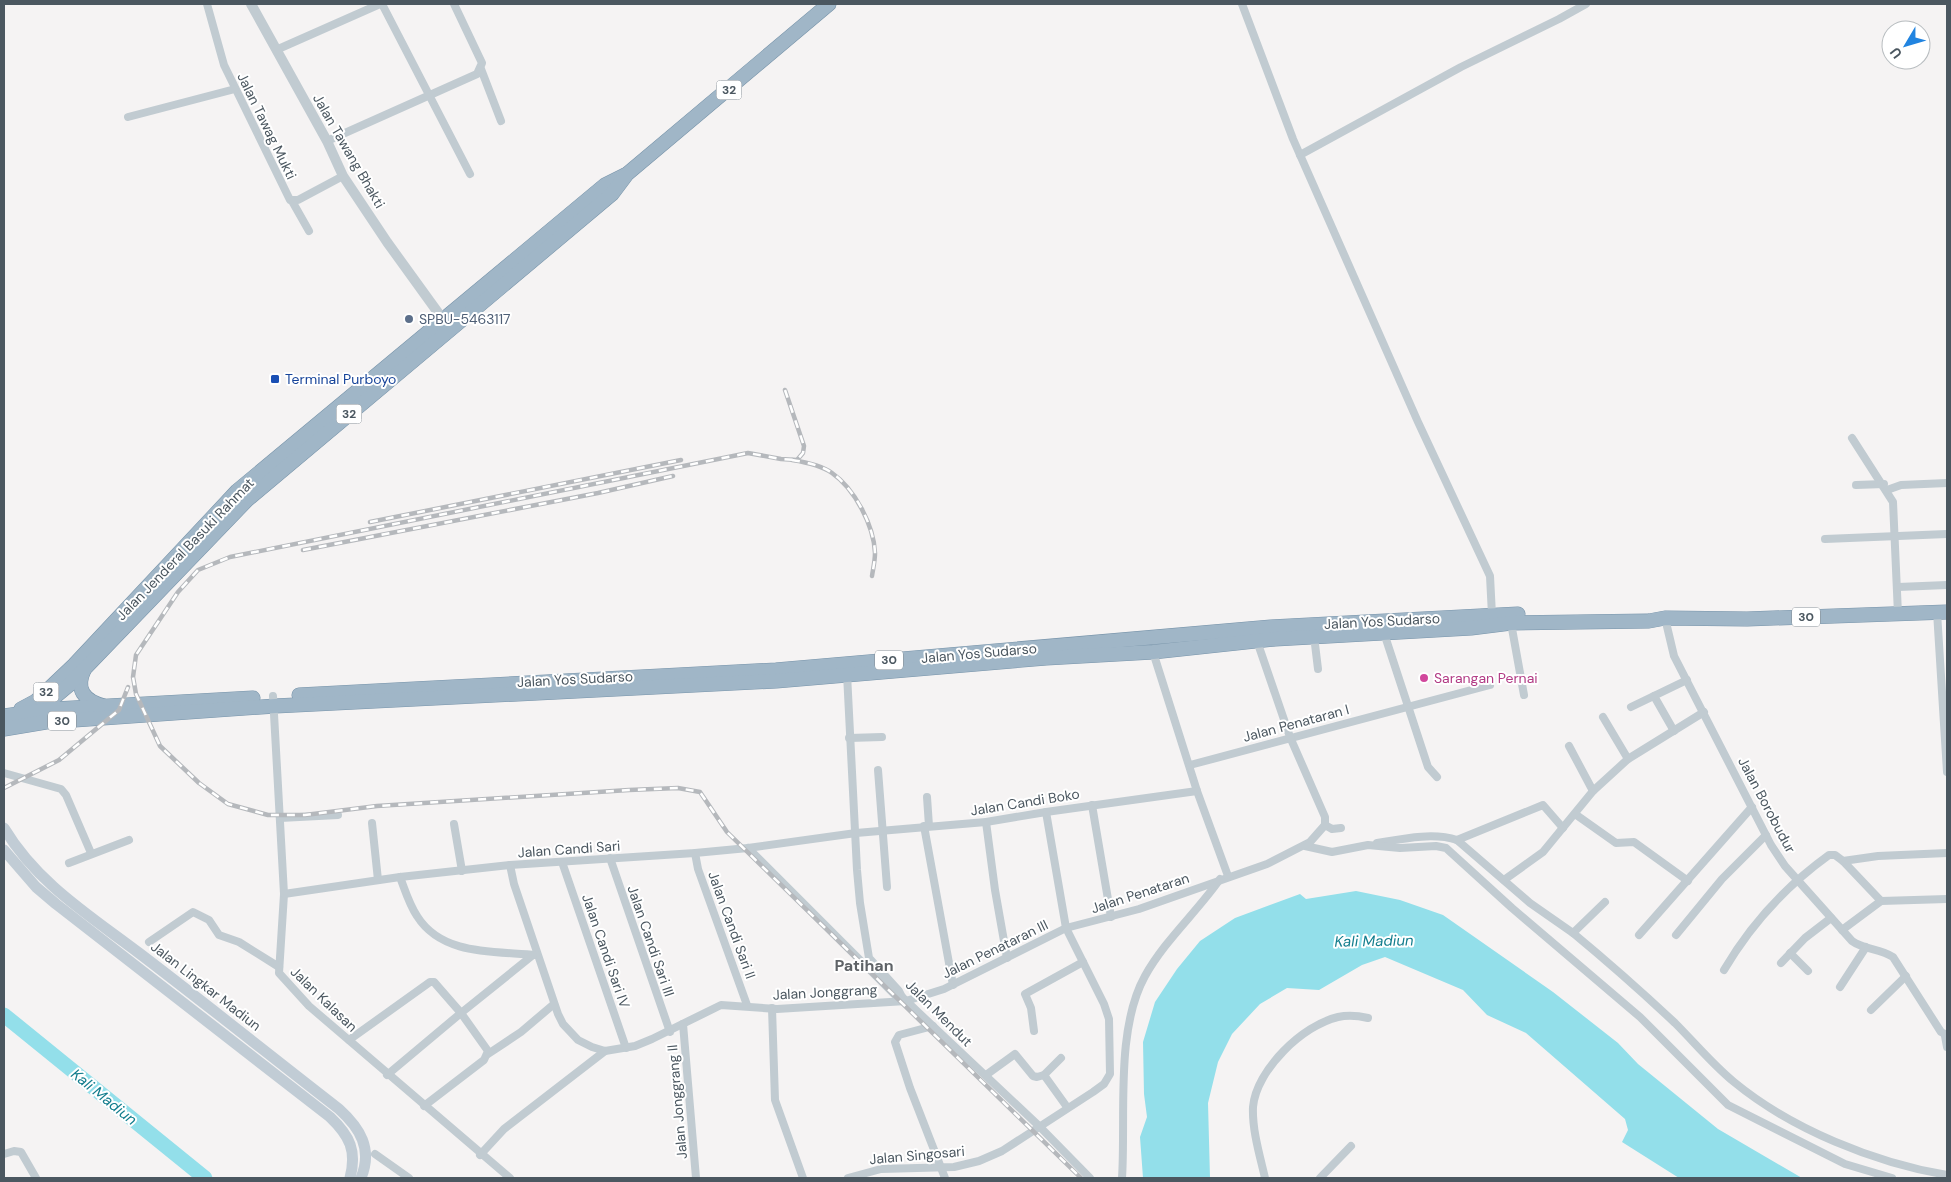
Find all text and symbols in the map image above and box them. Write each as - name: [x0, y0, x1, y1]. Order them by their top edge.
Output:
- north arrow: [1881, 20, 1931, 70]
- text: U: [1886, 44, 1906, 62]
- street label: Jalan Tawag Mukti: [233, 70, 301, 182]
- road number: 32: [716, 80, 742, 100]
- street label: Jalan Tawang Bhakti: [309, 91, 389, 211]
- place label: SPBU-5463117: [419, 310, 511, 328]
- marker: SPBU-5463117: [403, 313, 415, 325]
- place label: Terminal Purboyo: [285, 370, 396, 388]
- marker: Terminal Purboyo: [269, 373, 281, 385]
- road number: 32: [336, 404, 362, 424]
- street label: Jalan Jenderal Basuki Rahmat: [112, 474, 258, 624]
- road number: 30: [1792, 608, 1820, 626]
- street label: Jalan Yos Sudarso: [1324, 609, 1440, 633]
- street label: Jalan Yos Sudarso: [920, 639, 1038, 667]
- road number: 30: [875, 650, 903, 670]
- street label: Jalan Yos Sudarso: [517, 667, 633, 691]
- place label: Sarangan Pernai: [1434, 669, 1538, 687]
- marker: Sarangan Pernai: [1418, 672, 1430, 684]
- road number: 32: [34, 682, 58, 702]
- street label: Jalan Penataran I: [1241, 700, 1351, 746]
- road number: 30: [48, 711, 76, 730]
- street label: Jalan Borobudur: [1734, 754, 1800, 856]
- street label: Jalan Candi Boko: [969, 784, 1081, 820]
- street label: Jalan Candi Sari: [517, 836, 621, 862]
- street label: Jalan Candi Sari II: [704, 869, 760, 981]
- street label: Jalan Penataran: [1089, 869, 1191, 917]
- street label: Jalan Candi Sari III: [624, 883, 678, 999]
- street label: Jalan Candi Sari IV: [578, 892, 634, 1011]
- street label: Jalan Penataran III: [939, 916, 1051, 982]
- water label: Kali Madiun: [1334, 930, 1414, 952]
- street label: Jalan Lingkar Madiun: [147, 937, 265, 1035]
- district label: Patihan: [834, 955, 894, 976]
- street label: Jalan Kalasan: [287, 963, 361, 1035]
- street label: Jalan Mendut: [902, 976, 976, 1050]
- street label: Jalan Jonggrang: [772, 980, 878, 1004]
- street label: Jalan Jonggrang II: [663, 1044, 691, 1160]
- water label: Kali Madiun: [67, 1064, 141, 1130]
- street label: Jalan Singosari: [869, 1142, 965, 1168]

